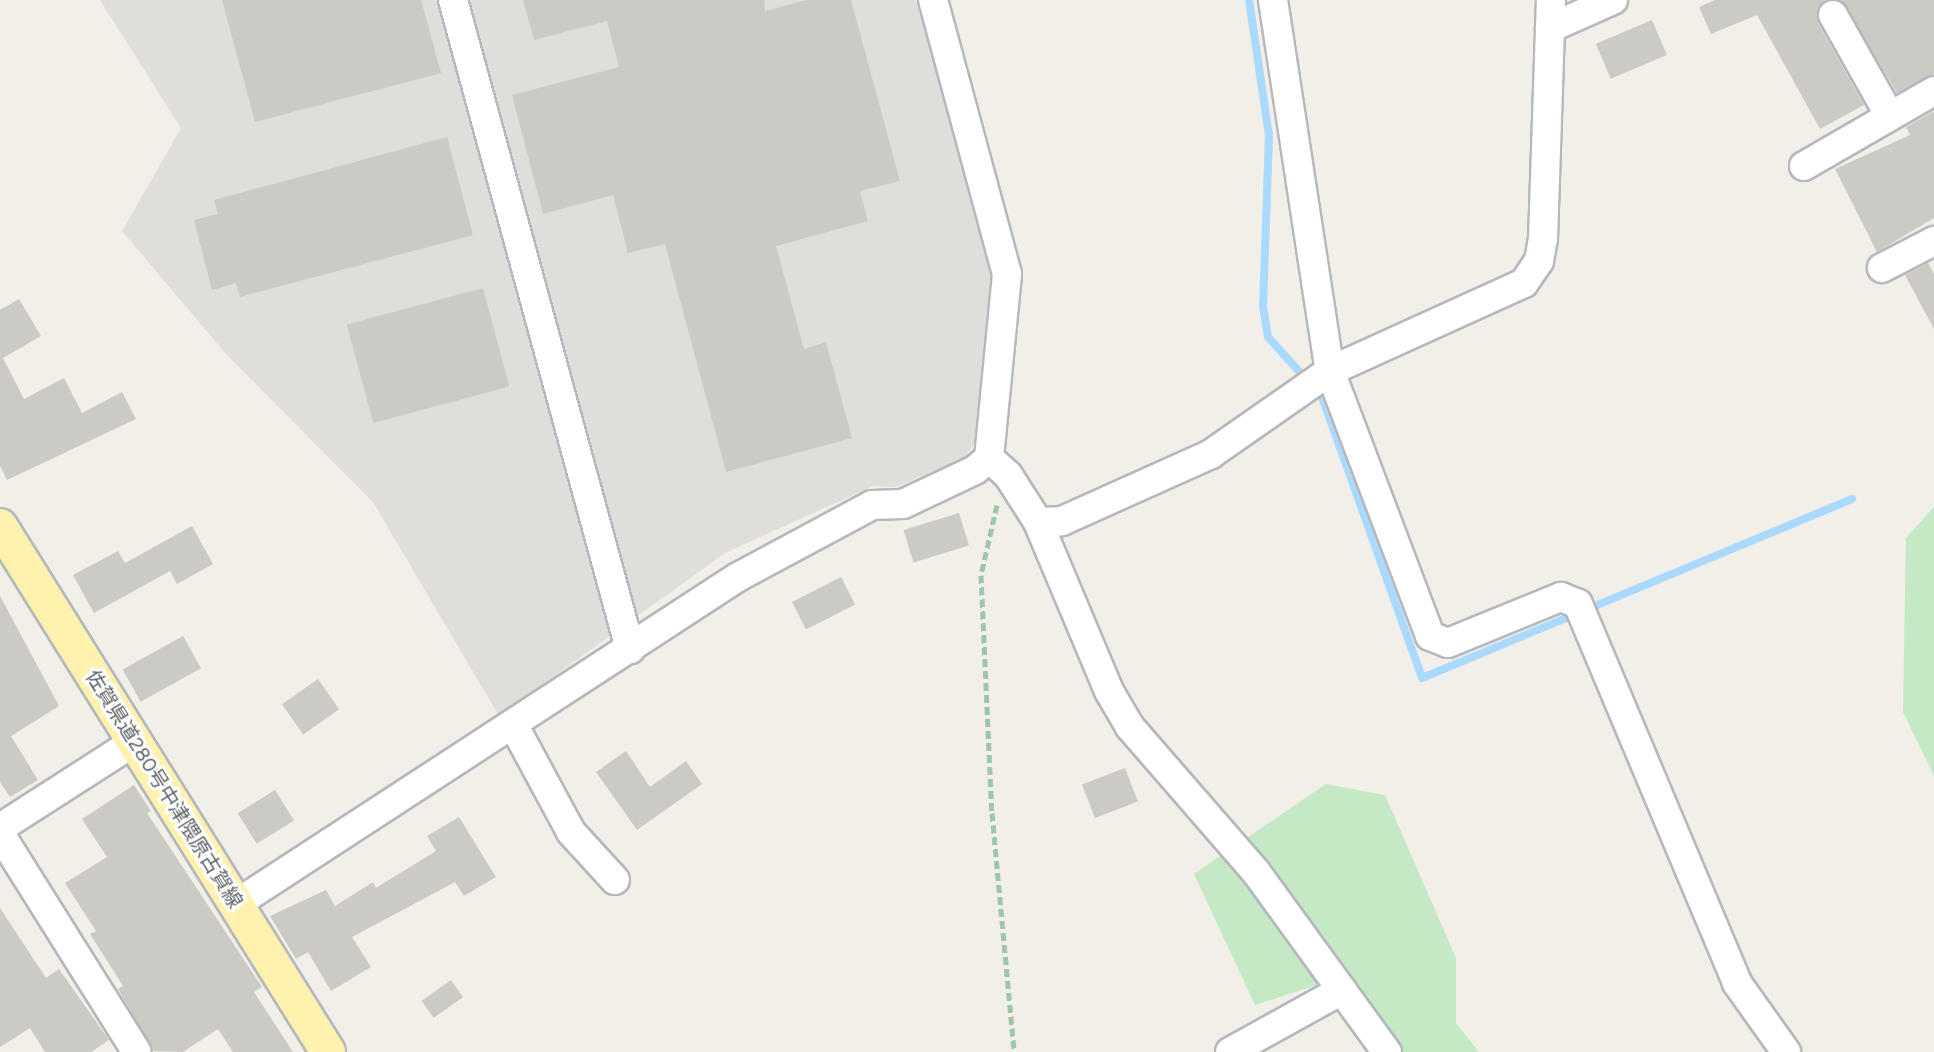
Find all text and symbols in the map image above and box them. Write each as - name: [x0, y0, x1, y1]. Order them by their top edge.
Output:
- street label: 佐賀県道280号中津隈原古賀線: [81, 665, 247, 913]

